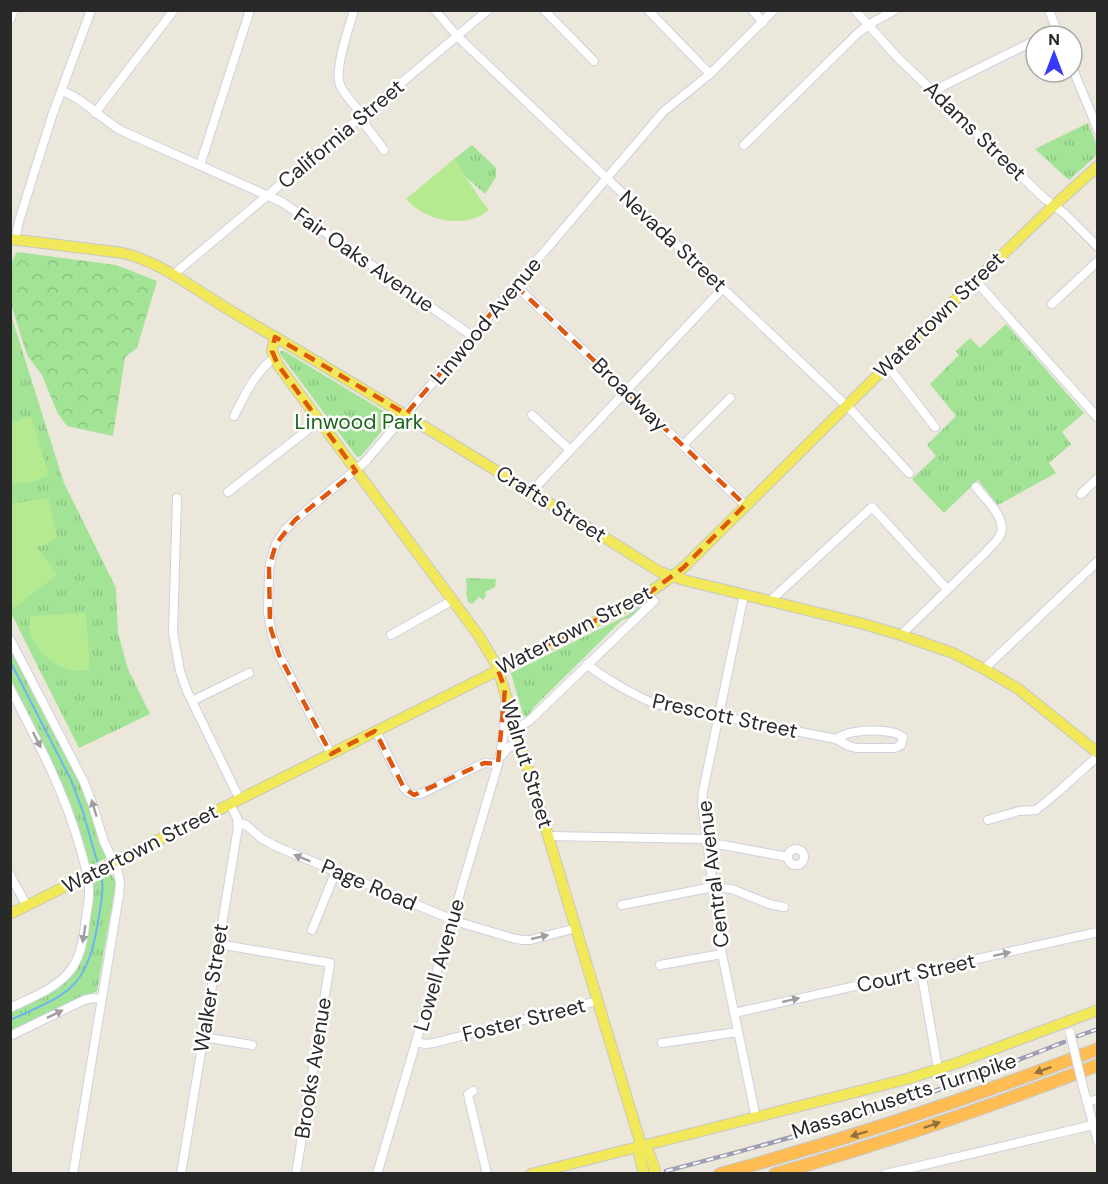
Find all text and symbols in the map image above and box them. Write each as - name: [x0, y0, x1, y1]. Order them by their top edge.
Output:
- north arrow: [1024, 24, 1084, 84]
- text: N: [1048, 29, 1060, 50]
- street label: California Street: [272, 73, 410, 195]
- street label: Adams Street: [918, 75, 1032, 187]
- street label: Nevada Street: [613, 184, 733, 298]
- street label: Fair Oaks Avenue: [288, 201, 440, 319]
- street label: Watertown Street: [868, 245, 1010, 385]
- street label: Linwood Avenue: [424, 251, 548, 391]
- street label: Broadway: [586, 352, 674, 438]
- park label: Linwood Park: [295, 408, 424, 436]
- street label: Crafts Street: [490, 459, 612, 549]
- street label: Watertown Street: [491, 579, 657, 681]
- street label: Prescott Street: [650, 687, 800, 745]
- street label: Walnut Street: [494, 696, 560, 832]
- one-way arrow: [32, 732, 42, 749]
- street label: Watertown Street: [57, 798, 223, 900]
- one-way arrow: [89, 799, 98, 817]
- street label: Central Avenue: [690, 799, 736, 949]
- street label: Page Road: [317, 852, 421, 918]
- one-way arrow: [292, 853, 310, 863]
- street label: Lowell Avenue: [407, 895, 471, 1034]
- street label: Walker Street: [187, 922, 235, 1054]
- one-way arrow: [79, 925, 88, 944]
- one-way arrow: [531, 932, 549, 942]
- street label: Court Street: [854, 947, 978, 999]
- one-way arrow: [992, 948, 1011, 958]
- street label: Foster Street: [459, 991, 589, 1049]
- street label: Brooks Avenue: [288, 995, 338, 1141]
- one-way arrow: [782, 995, 800, 1005]
- one-way arrow: [47, 1010, 64, 1019]
- street label: Massachusetts Turnpike: [788, 1046, 1020, 1146]
- one-way arrow: [1034, 1066, 1052, 1075]
- one-way arrow: [923, 1120, 941, 1130]
- one-way arrow: [850, 1129, 868, 1139]

